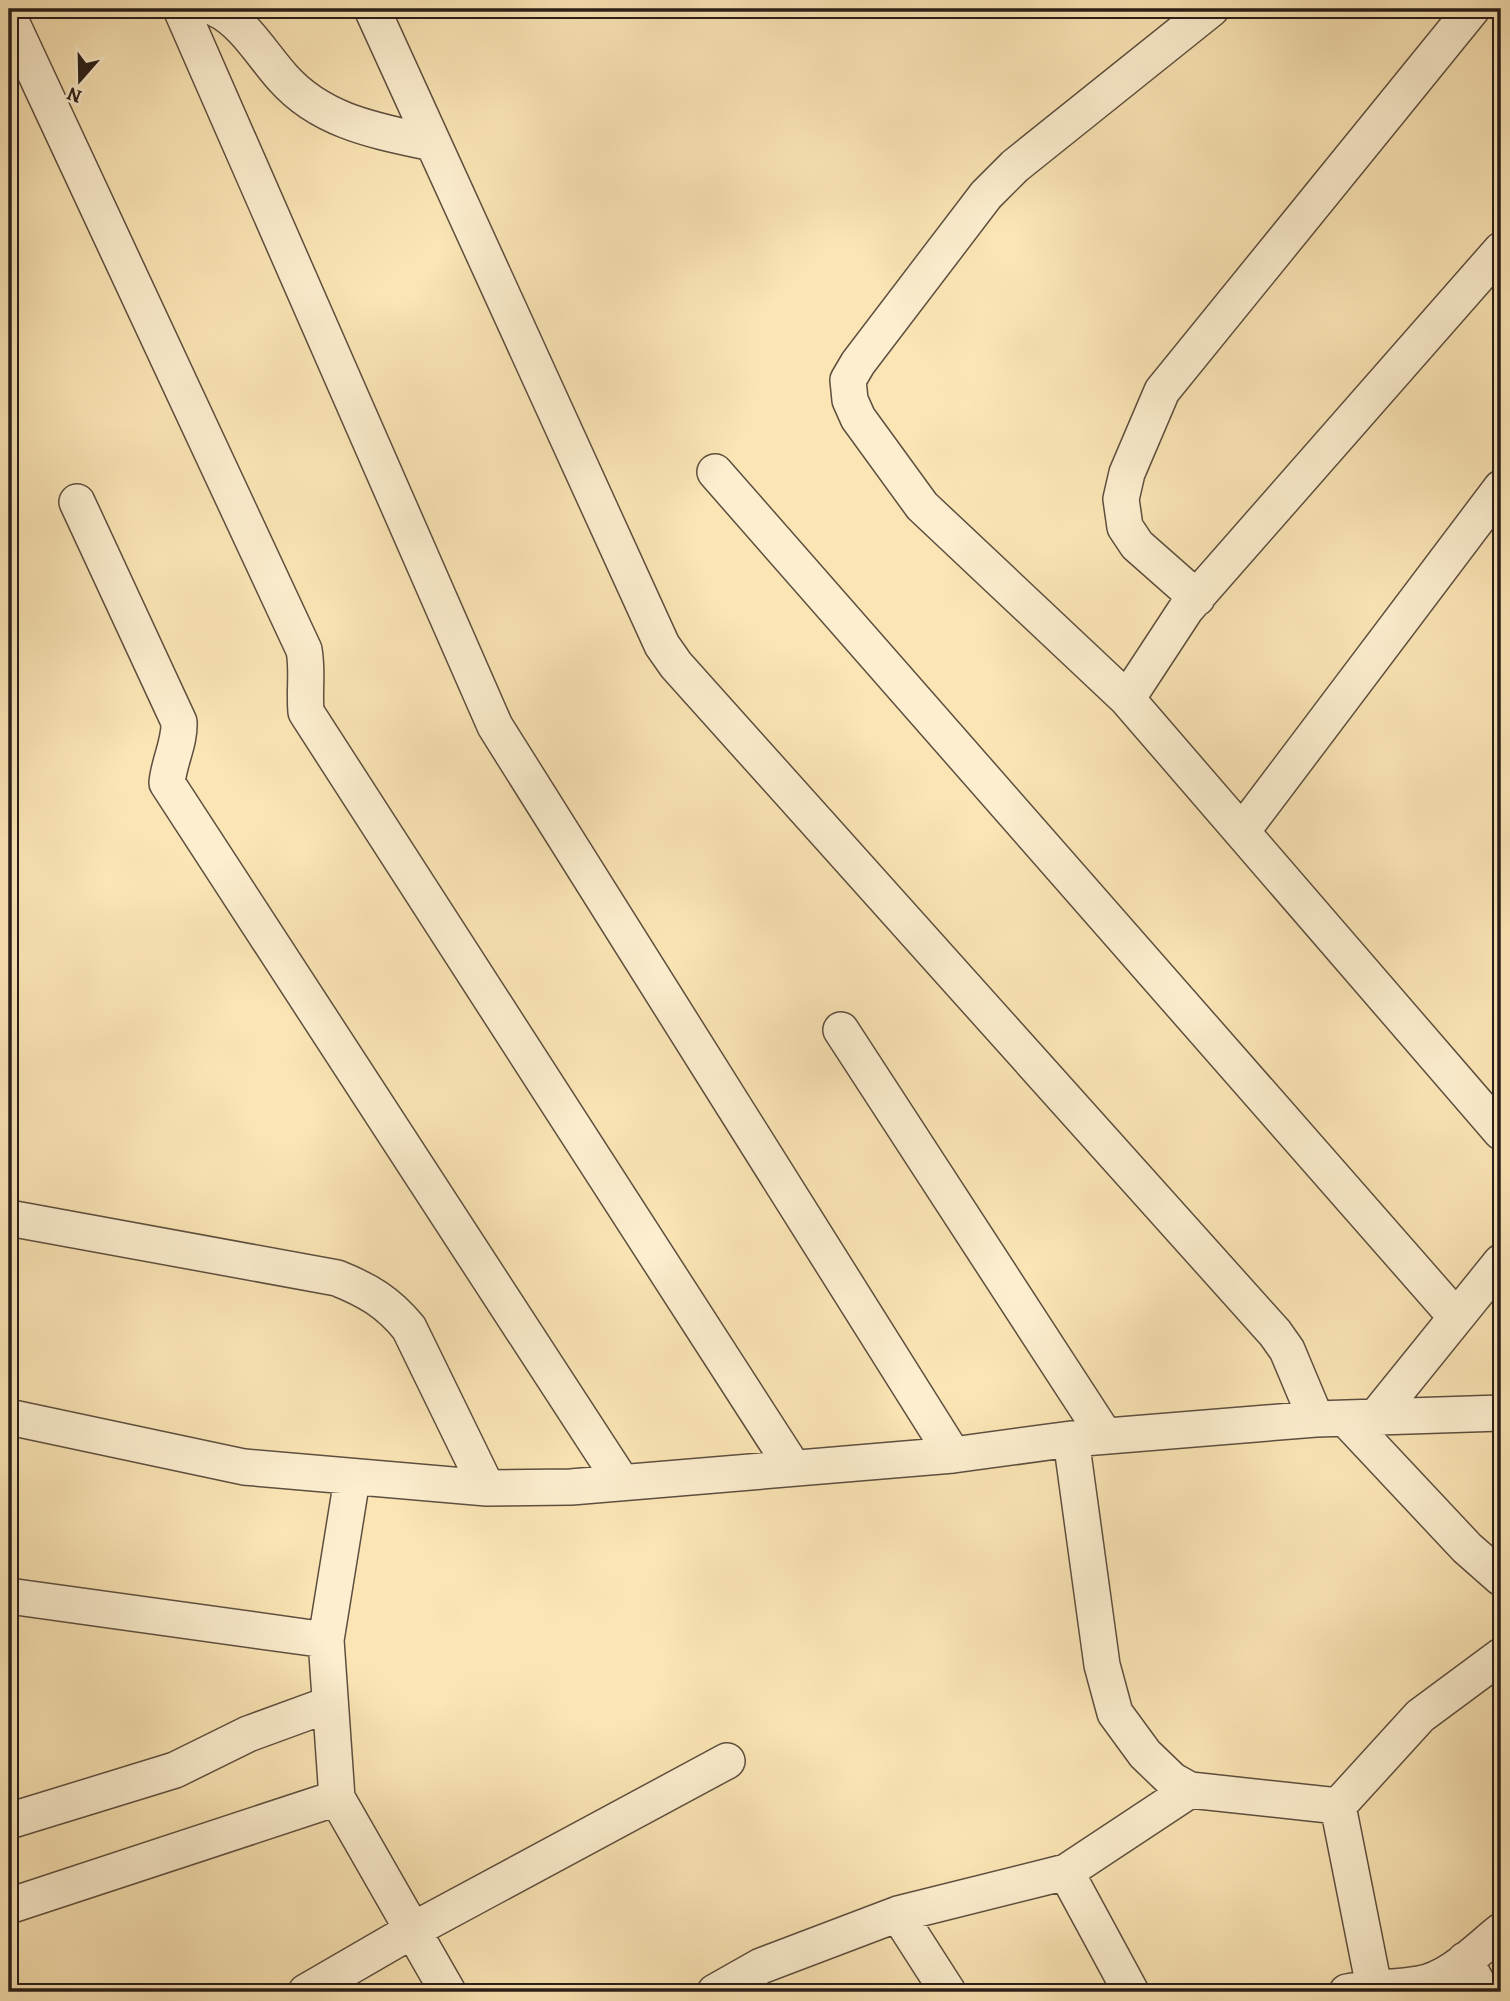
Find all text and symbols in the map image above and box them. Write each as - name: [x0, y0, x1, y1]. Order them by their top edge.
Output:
- north arrow: [46, 46, 116, 116]
- text: N: [63, 80, 85, 110]

